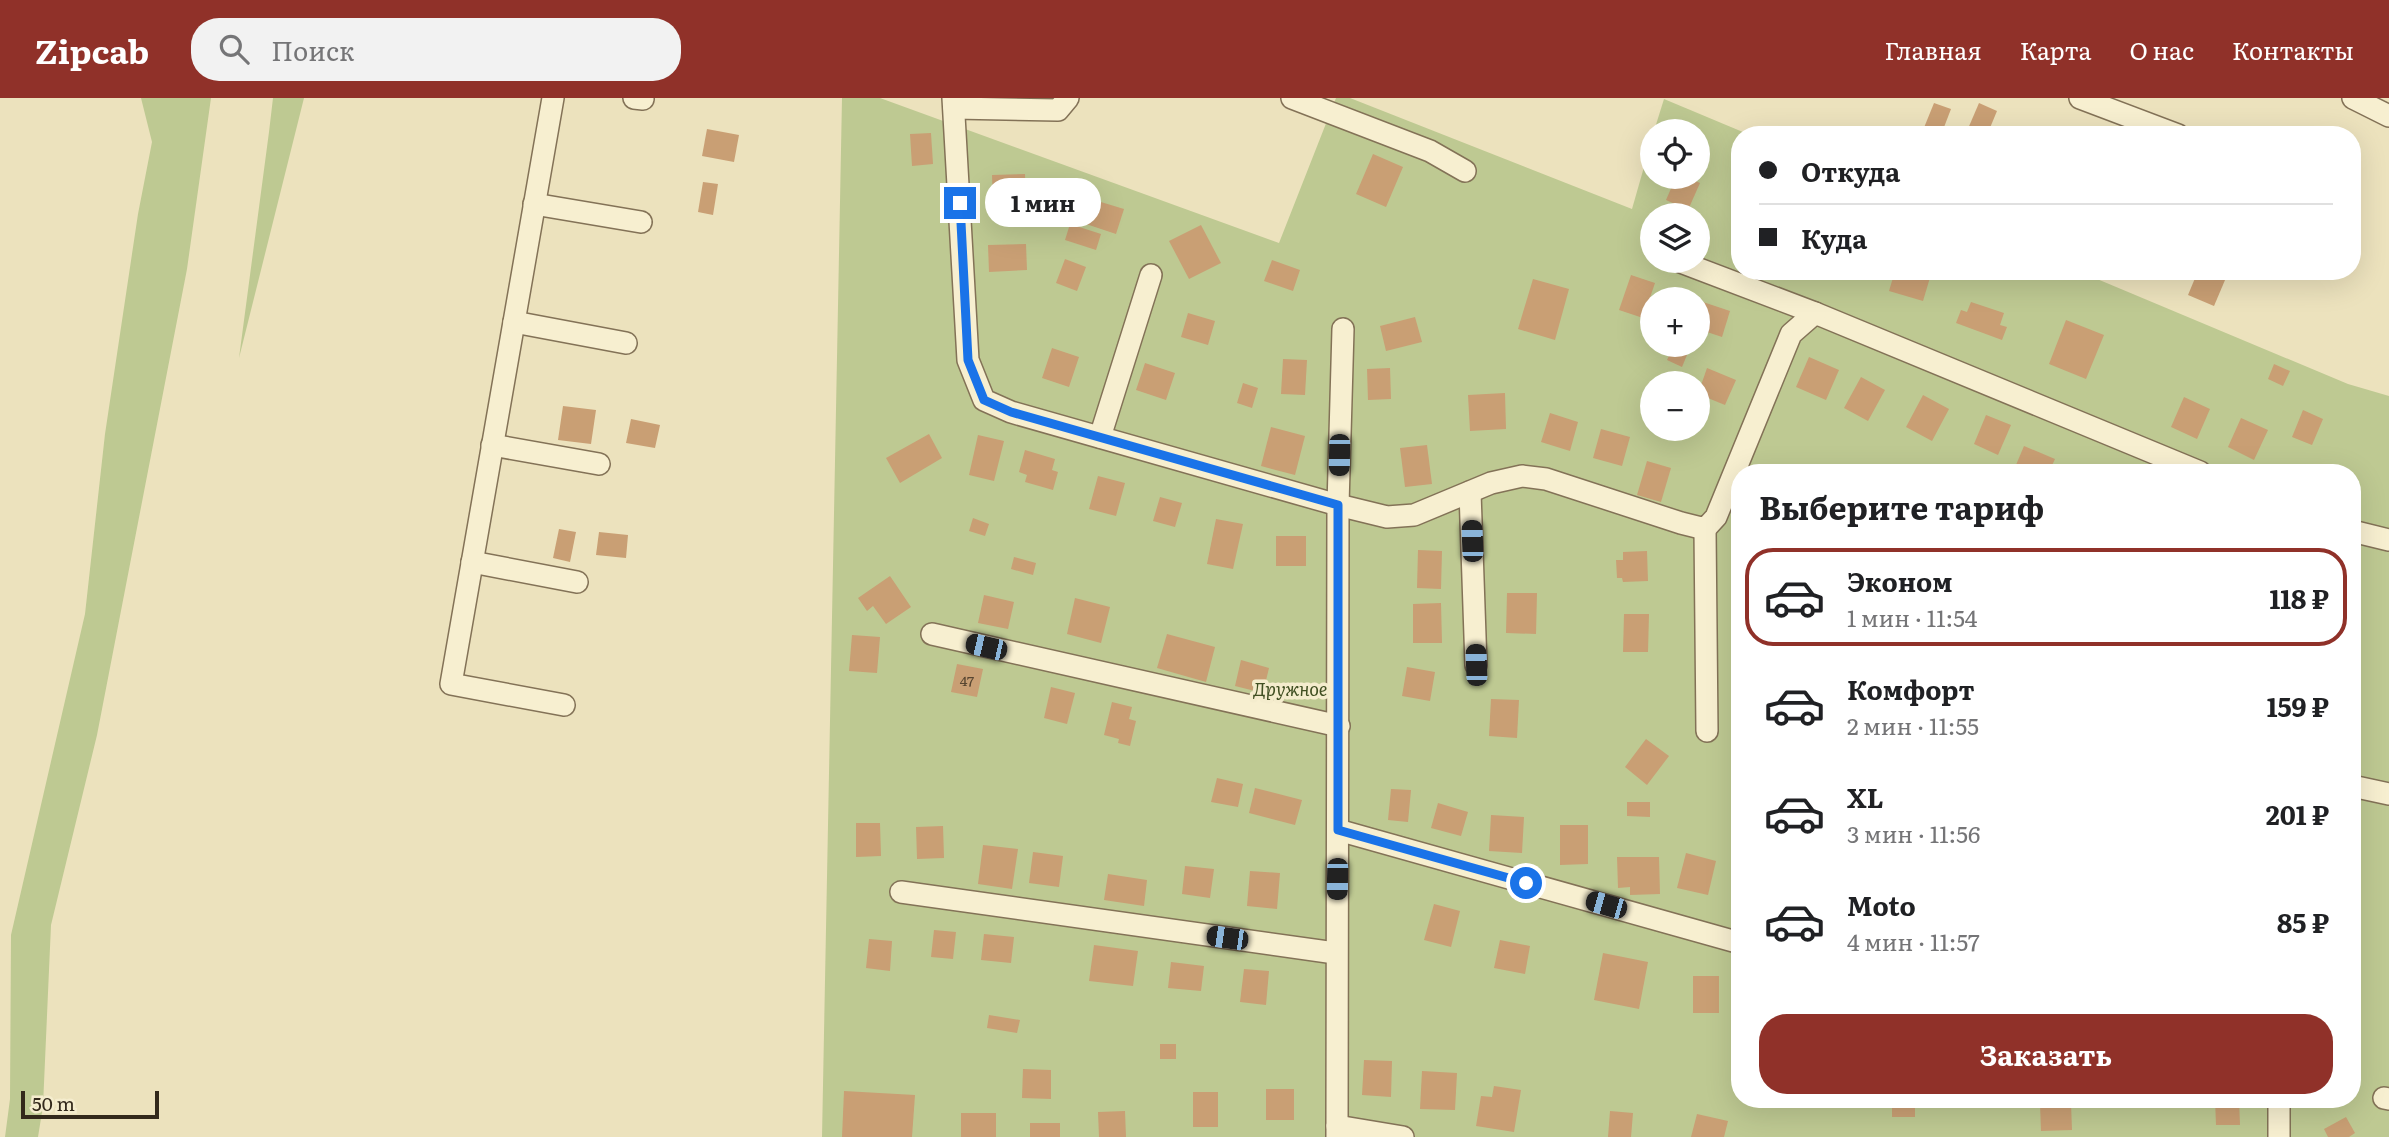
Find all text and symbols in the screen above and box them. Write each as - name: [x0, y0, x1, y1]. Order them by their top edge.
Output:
- search box: [191, 18, 681, 81]
- text: Zipcab: [35, 25, 149, 74]
- icon: search: [215, 30, 253, 68]
- text: Поиск: [271, 30, 354, 69]
- text: Главная: [1884, 32, 1982, 67]
- text: Карта: [2020, 32, 2092, 67]
- text: О нас: [2130, 32, 2194, 67]
- text: Контакты: [2232, 32, 2354, 67]
- map controls: [1640, 119, 1710, 441]
- button: locate: [1640, 119, 1710, 189]
- text: Откуда: [1801, 151, 1900, 190]
- callout: 1 мин: [984, 178, 1100, 228]
- text: 1 мин: [1011, 185, 1075, 219]
- route end: [944, 187, 976, 219]
- button: layers: [1640, 203, 1710, 273]
- text: Куда: [1801, 218, 1867, 257]
- button: +: [1640, 287, 1710, 357]
- button: −: [1640, 371, 1710, 441]
- car: [1329, 434, 1350, 476]
- text: Выберите тариф: [1759, 482, 2044, 530]
- car: [1461, 520, 1484, 562]
- text: Эконом: [1847, 561, 1952, 600]
- icon: car: [1763, 566, 1826, 629]
- text: 118 ₽: [2270, 578, 2329, 617]
- text: 1 мин · 11:54: [1847, 600, 1978, 634]
- car: [964, 632, 1009, 662]
- car: [1465, 644, 1488, 686]
- text: Комфорт: [1847, 669, 1974, 708]
- house number: 47: [960, 670, 974, 690]
- icon: car: [1763, 674, 1826, 737]
- park label: Дружное: [1253, 675, 1327, 702]
- text: 159 ₽: [2267, 686, 2329, 725]
- text: 2 мин · 11:55: [1847, 708, 1979, 742]
- text: XL: [1847, 777, 1884, 816]
- icon: car: [1763, 782, 1826, 845]
- text: 201 ₽: [2266, 794, 2329, 833]
- text: 3 мин · 11:56: [1847, 816, 1980, 850]
- car: [1327, 858, 1348, 900]
- route start: [1510, 867, 1542, 899]
- text: Moto: [1847, 885, 1916, 924]
- car: [1583, 889, 1630, 921]
- icon: car: [1763, 890, 1826, 953]
- text: 85 ₽: [2277, 902, 2329, 941]
- text: 4 мин · 11:57: [1847, 924, 1980, 958]
- car: [1205, 925, 1250, 951]
- button: Заказать: [1759, 1014, 2333, 1094]
- scale bar: [21, 1088, 159, 1120]
- text: 50 m: [32, 1089, 75, 1117]

